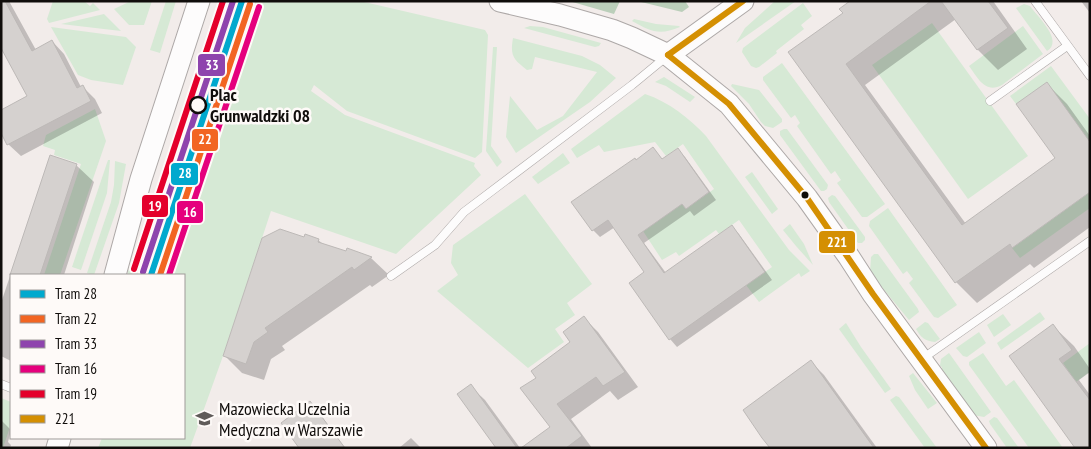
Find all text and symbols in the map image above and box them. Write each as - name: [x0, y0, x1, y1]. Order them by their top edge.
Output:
- line badge: 33: [197, 53, 226, 77]
- text: 33: [205, 56, 219, 74]
- place label: Plac Grunwaldzki 08: [210, 83, 310, 127]
- marker: Plac Grunwaldzki 08: [189, 96, 207, 114]
- line badge: 22: [191, 128, 219, 152]
- text: 22: [198, 130, 212, 148]
- line badge: 28: [170, 162, 199, 186]
- text: 28: [178, 164, 192, 182]
- unlabelled marker: [800, 190, 810, 200]
- line badge: 19: [141, 194, 169, 218]
- text: 19: [148, 197, 162, 215]
- line badge: 16: [176, 200, 204, 224]
- text: 16: [183, 203, 197, 221]
- line badge: 221: [818, 230, 856, 254]
- text: 221: [827, 233, 847, 251]
- legend: [10, 274, 185, 439]
- text: Tram 28: [55, 284, 97, 303]
- text: Tram 22: [55, 309, 97, 328]
- text: Tram 33: [55, 334, 97, 353]
- text: Tram 16: [55, 359, 97, 378]
- text: Tram 19: [55, 384, 97, 403]
- place label: Mazowiecka Uczelnia Medyczna w Warszawie: [219, 397, 363, 441]
- text: 221: [55, 409, 75, 428]
- school or university icon: Mazowiecka Uczelnia Medyczna w Warszawie: [195, 409, 215, 429]

